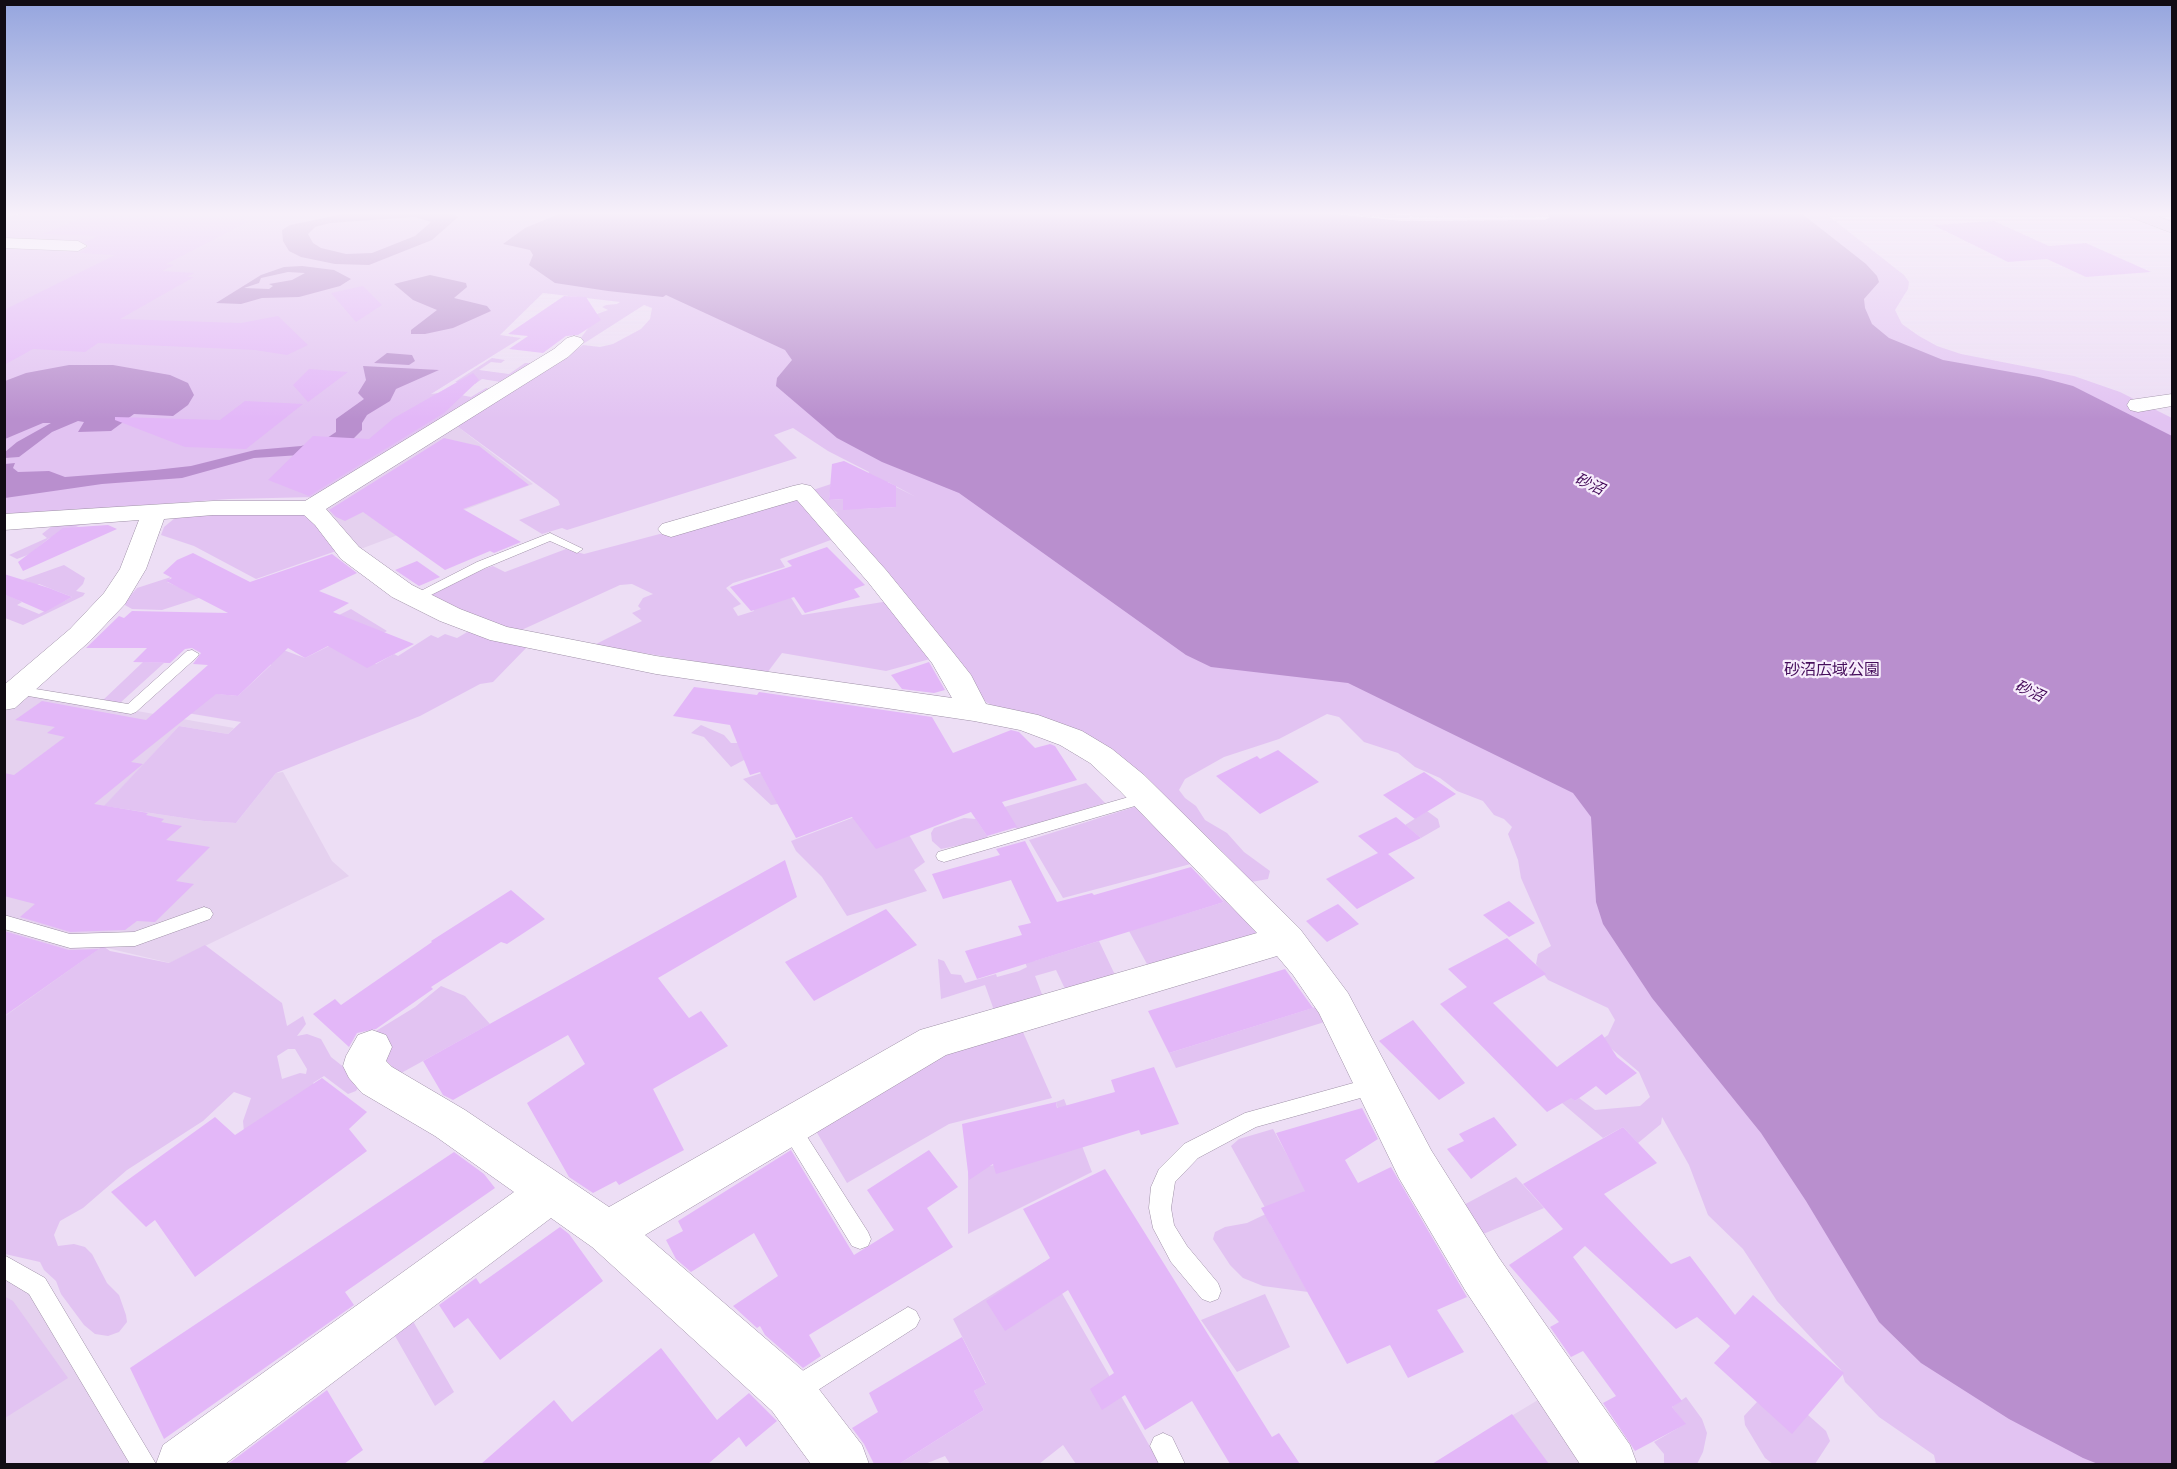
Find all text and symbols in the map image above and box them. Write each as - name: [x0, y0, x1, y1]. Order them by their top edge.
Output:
- water label: 砂沼: [1572, 471, 1606, 499]
- park label: 砂沼広域公園: [1784, 661, 1880, 681]
- water label: 砂沼: [2012, 678, 2046, 706]

